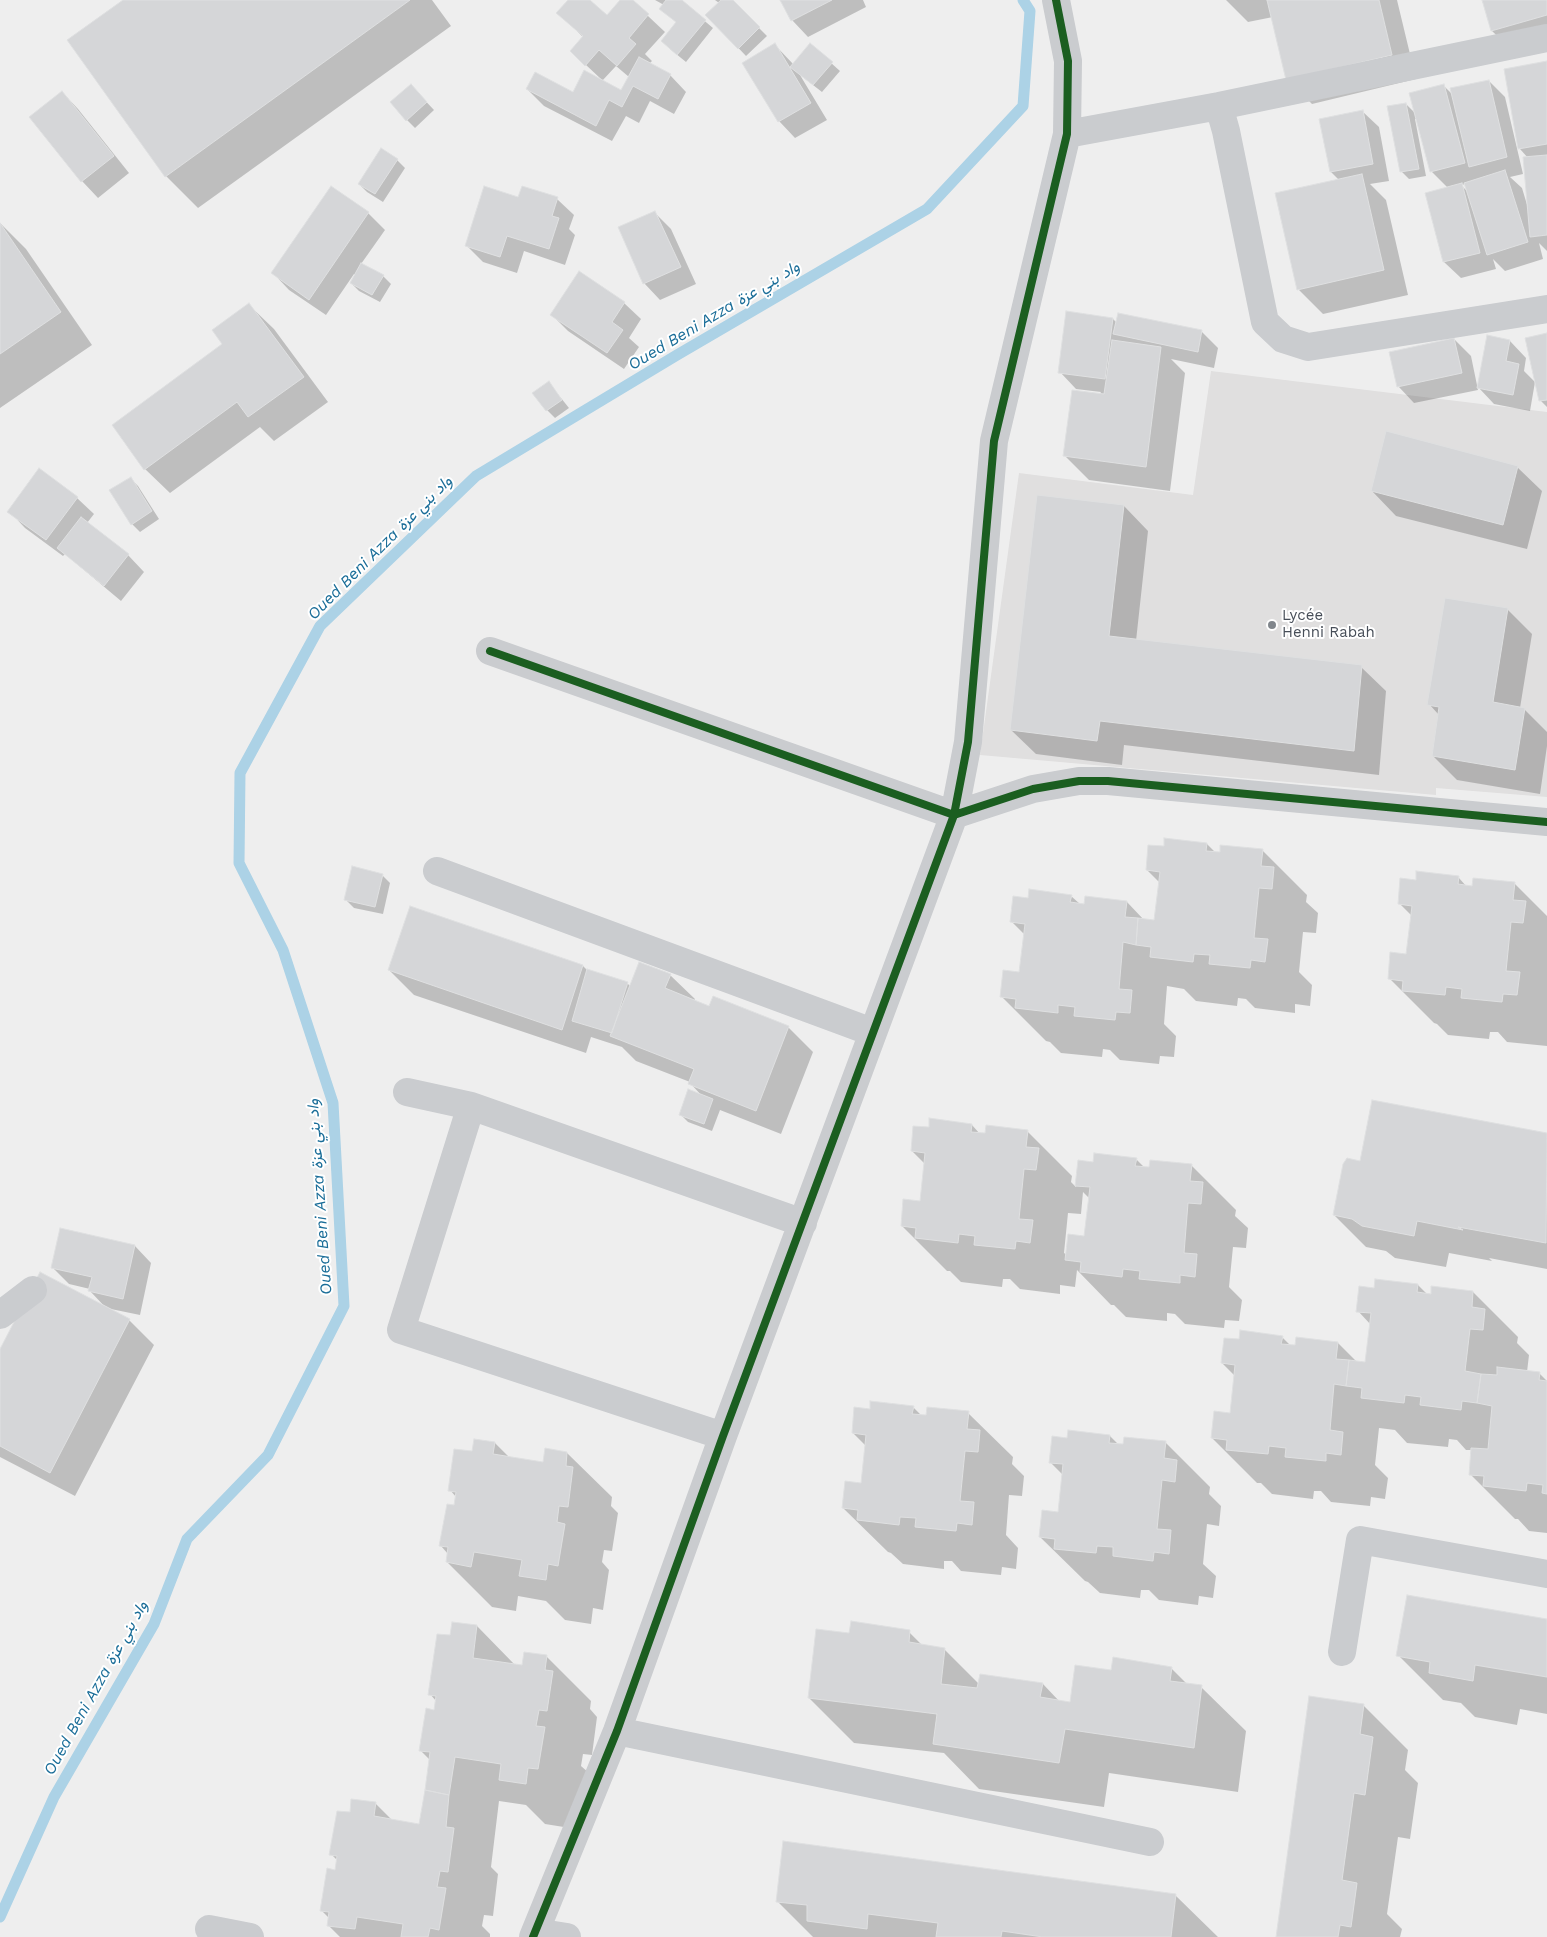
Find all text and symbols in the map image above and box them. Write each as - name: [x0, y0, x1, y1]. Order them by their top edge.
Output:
- water label: Oued Beni Azza واد بني عزة: [625, 257, 803, 375]
- water label: Oued Beni Azza واد بني عزة: [304, 472, 456, 624]
- place label: Lycée Henni Rabah: [1282, 607, 1375, 642]
- marker: Lycée Henni Rabah: [1266, 619, 1278, 631]
- water label: Oued Beni Azza واد بني عزة: [304, 1098, 336, 1296]
- water label: Oued Beni Azza واد بني عزة: [40, 1597, 152, 1779]

